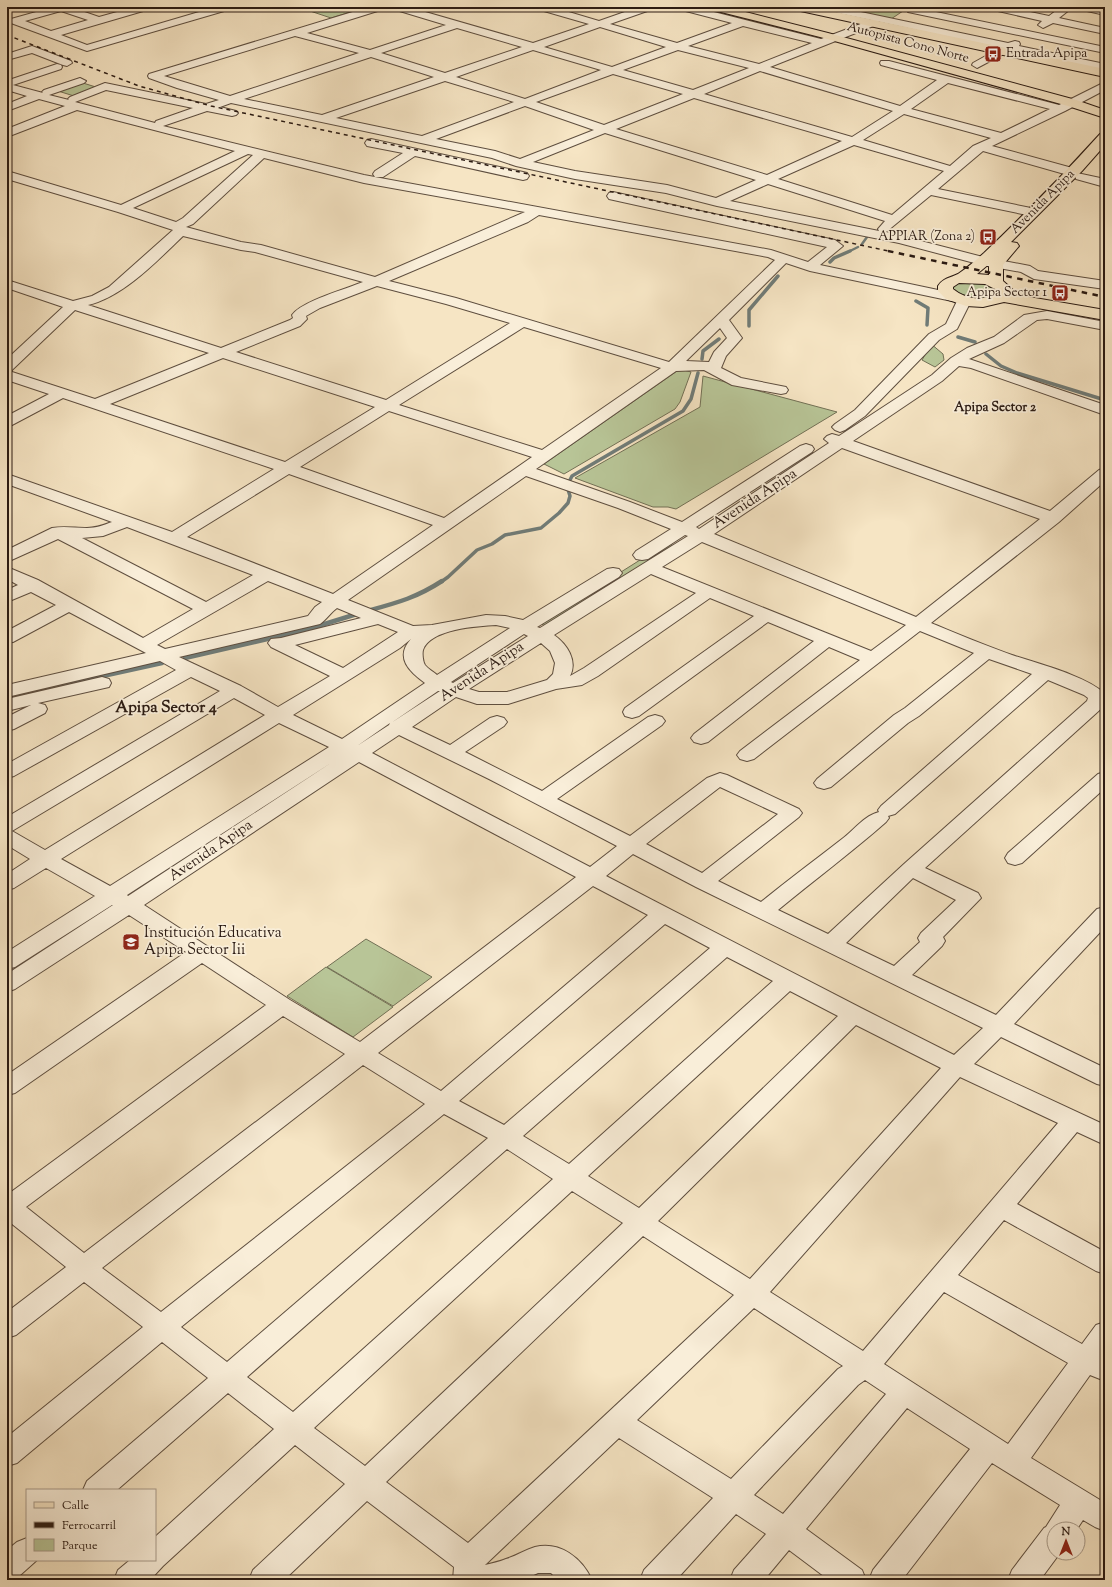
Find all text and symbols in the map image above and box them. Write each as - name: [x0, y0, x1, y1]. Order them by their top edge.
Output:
- street label: Autopista Cono Norte: [845, 18, 971, 68]
- bus stop icon: Entrada Apipa: [983, 44, 1003, 64]
- place label: Entrada Apipa: [1006, 45, 1087, 63]
- street label: Avenida Apipa: [1007, 166, 1079, 238]
- bus stop icon: APPIAR (Zona 2): [978, 227, 998, 247]
- place label: APPIAR (Zona 2): [878, 228, 975, 246]
- bus stop icon: Apipa Sector 1: [1050, 283, 1070, 303]
- place label: Apipa Sector 1: [967, 284, 1048, 302]
- district label: Apipa Sector 2: [954, 399, 1037, 417]
- street label: Avenida Apipa: [709, 464, 802, 534]
- street label: Avenida Apipa: [436, 637, 529, 707]
- district label: Apipa Sector 4: [115, 697, 217, 720]
- street label: Avenida Apipa: [165, 815, 257, 887]
- place label: Institución Educativa Apipa Sector Iii: [144, 923, 282, 961]
- school or university icon: Institución Educativa Apipa Sector Iii: [121, 932, 141, 952]
- legend: [26, 1489, 156, 1561]
- text: Calle: [62, 1497, 90, 1515]
- text: Ferrocarril: [62, 1517, 117, 1535]
- north arrow: [1046, 1521, 1086, 1561]
- text: N: [1061, 1524, 1071, 1540]
- text: Parque: [62, 1537, 98, 1555]

